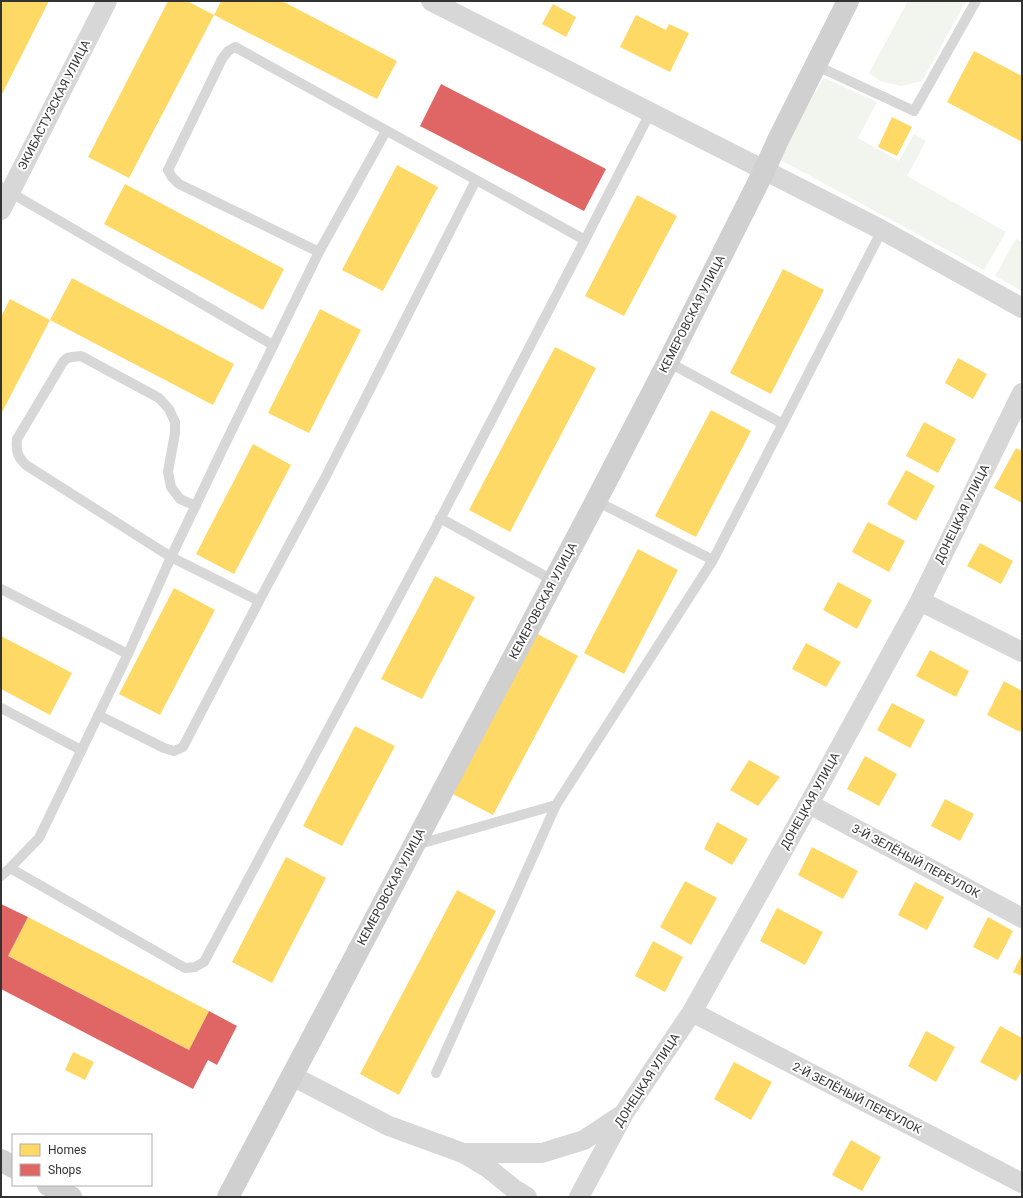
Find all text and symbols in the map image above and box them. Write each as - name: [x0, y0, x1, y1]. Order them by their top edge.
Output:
- street label: ЭКИБАСТУЗСКАЯ УЛИЦА: [15, 37, 93, 172]
- street label: КЕМЕРОВСКАЯ УЛИЦА: [656, 253, 728, 375]
- street label: ДОНЕЦКАЯ УЛИЦА: [932, 462, 992, 566]
- street label: КЕМЕРОВСКАЯ УЛИЦА: [506, 540, 580, 662]
- street label: ДОНЕЦКАЯ УЛИЦА: [778, 750, 842, 852]
- street label: 3-Й ЗЕЛЁНЫЙ ПЕРЕУЛОК: [850, 820, 983, 901]
- street label: КЕМЕРОВСКАЯ УЛИЦА: [354, 826, 428, 948]
- street label: ДОНЕЦКАЯ УЛИЦА: [612, 1031, 682, 1129]
- street label: 2-Й ЗЕЛЁНЫЙ ПЕРЕУЛОК: [790, 1058, 925, 1137]
- legend: [12, 1134, 152, 1186]
- text: Homes: [48, 1143, 86, 1157]
- text: Shops: [48, 1163, 82, 1177]

